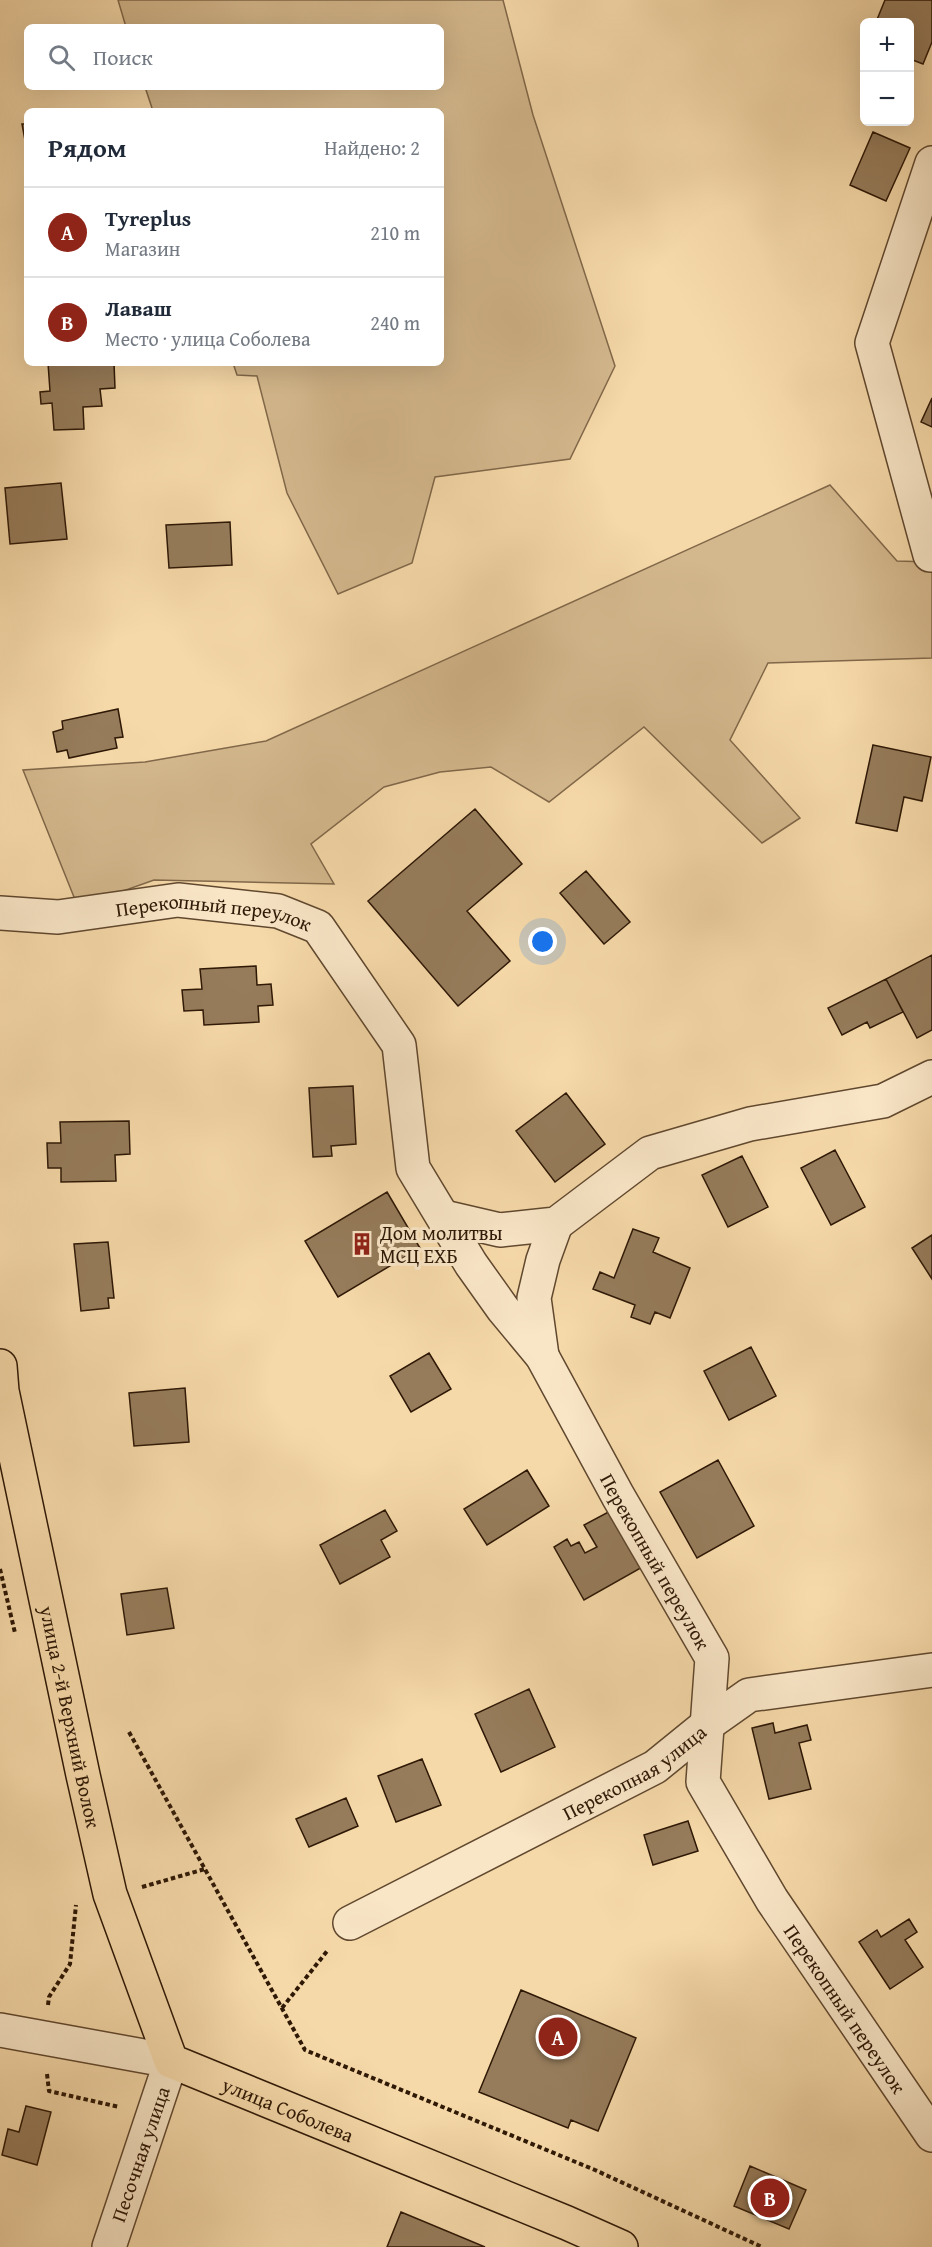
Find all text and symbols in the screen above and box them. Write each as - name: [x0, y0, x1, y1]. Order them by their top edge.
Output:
- map controls: [860, 18, 914, 126]
- button: +: [860, 18, 914, 72]
- search box: [24, 24, 444, 90]
- icon: search: [45, 41, 78, 74]
- text: Поиск: [93, 41, 153, 73]
- button: −: [860, 72, 914, 126]
- text: Рядом: [48, 128, 126, 167]
- text: Найдено: 2: [324, 133, 420, 162]
- text: Tyreplus: [105, 202, 191, 234]
- text: A: [61, 218, 74, 247]
- text: 210 m: [370, 218, 420, 247]
- text: Магазин: [105, 234, 180, 263]
- text: Лаваш: [105, 292, 172, 324]
- text: B: [61, 308, 74, 337]
- text: 240 m: [370, 308, 420, 337]
- text: Место · улица Соболева: [105, 324, 311, 353]
- street label: Перекопный переулок: [114, 886, 317, 938]
- your location: [528, 927, 557, 956]
- place label: Дом молитвы МСЦ ЕХБ: [379, 1218, 503, 1270]
- building icon: Дом молитвы МСЦ ЕХБ: [349, 1231, 375, 1257]
- street label: Перекопный переулок: [594, 1468, 719, 1655]
- street label: улица 2-й Верхний Волок: [33, 1602, 109, 1831]
- street label: Перекопная улица: [557, 1717, 712, 1827]
- street label: Перекопный переулок: [778, 1918, 914, 2099]
- pin: A: [538, 2014, 578, 2060]
- street label: улица Соболева: [217, 2069, 359, 2149]
- street label: Песочная улица: [103, 2082, 177, 2226]
- pin: B: [750, 2176, 790, 2220]

